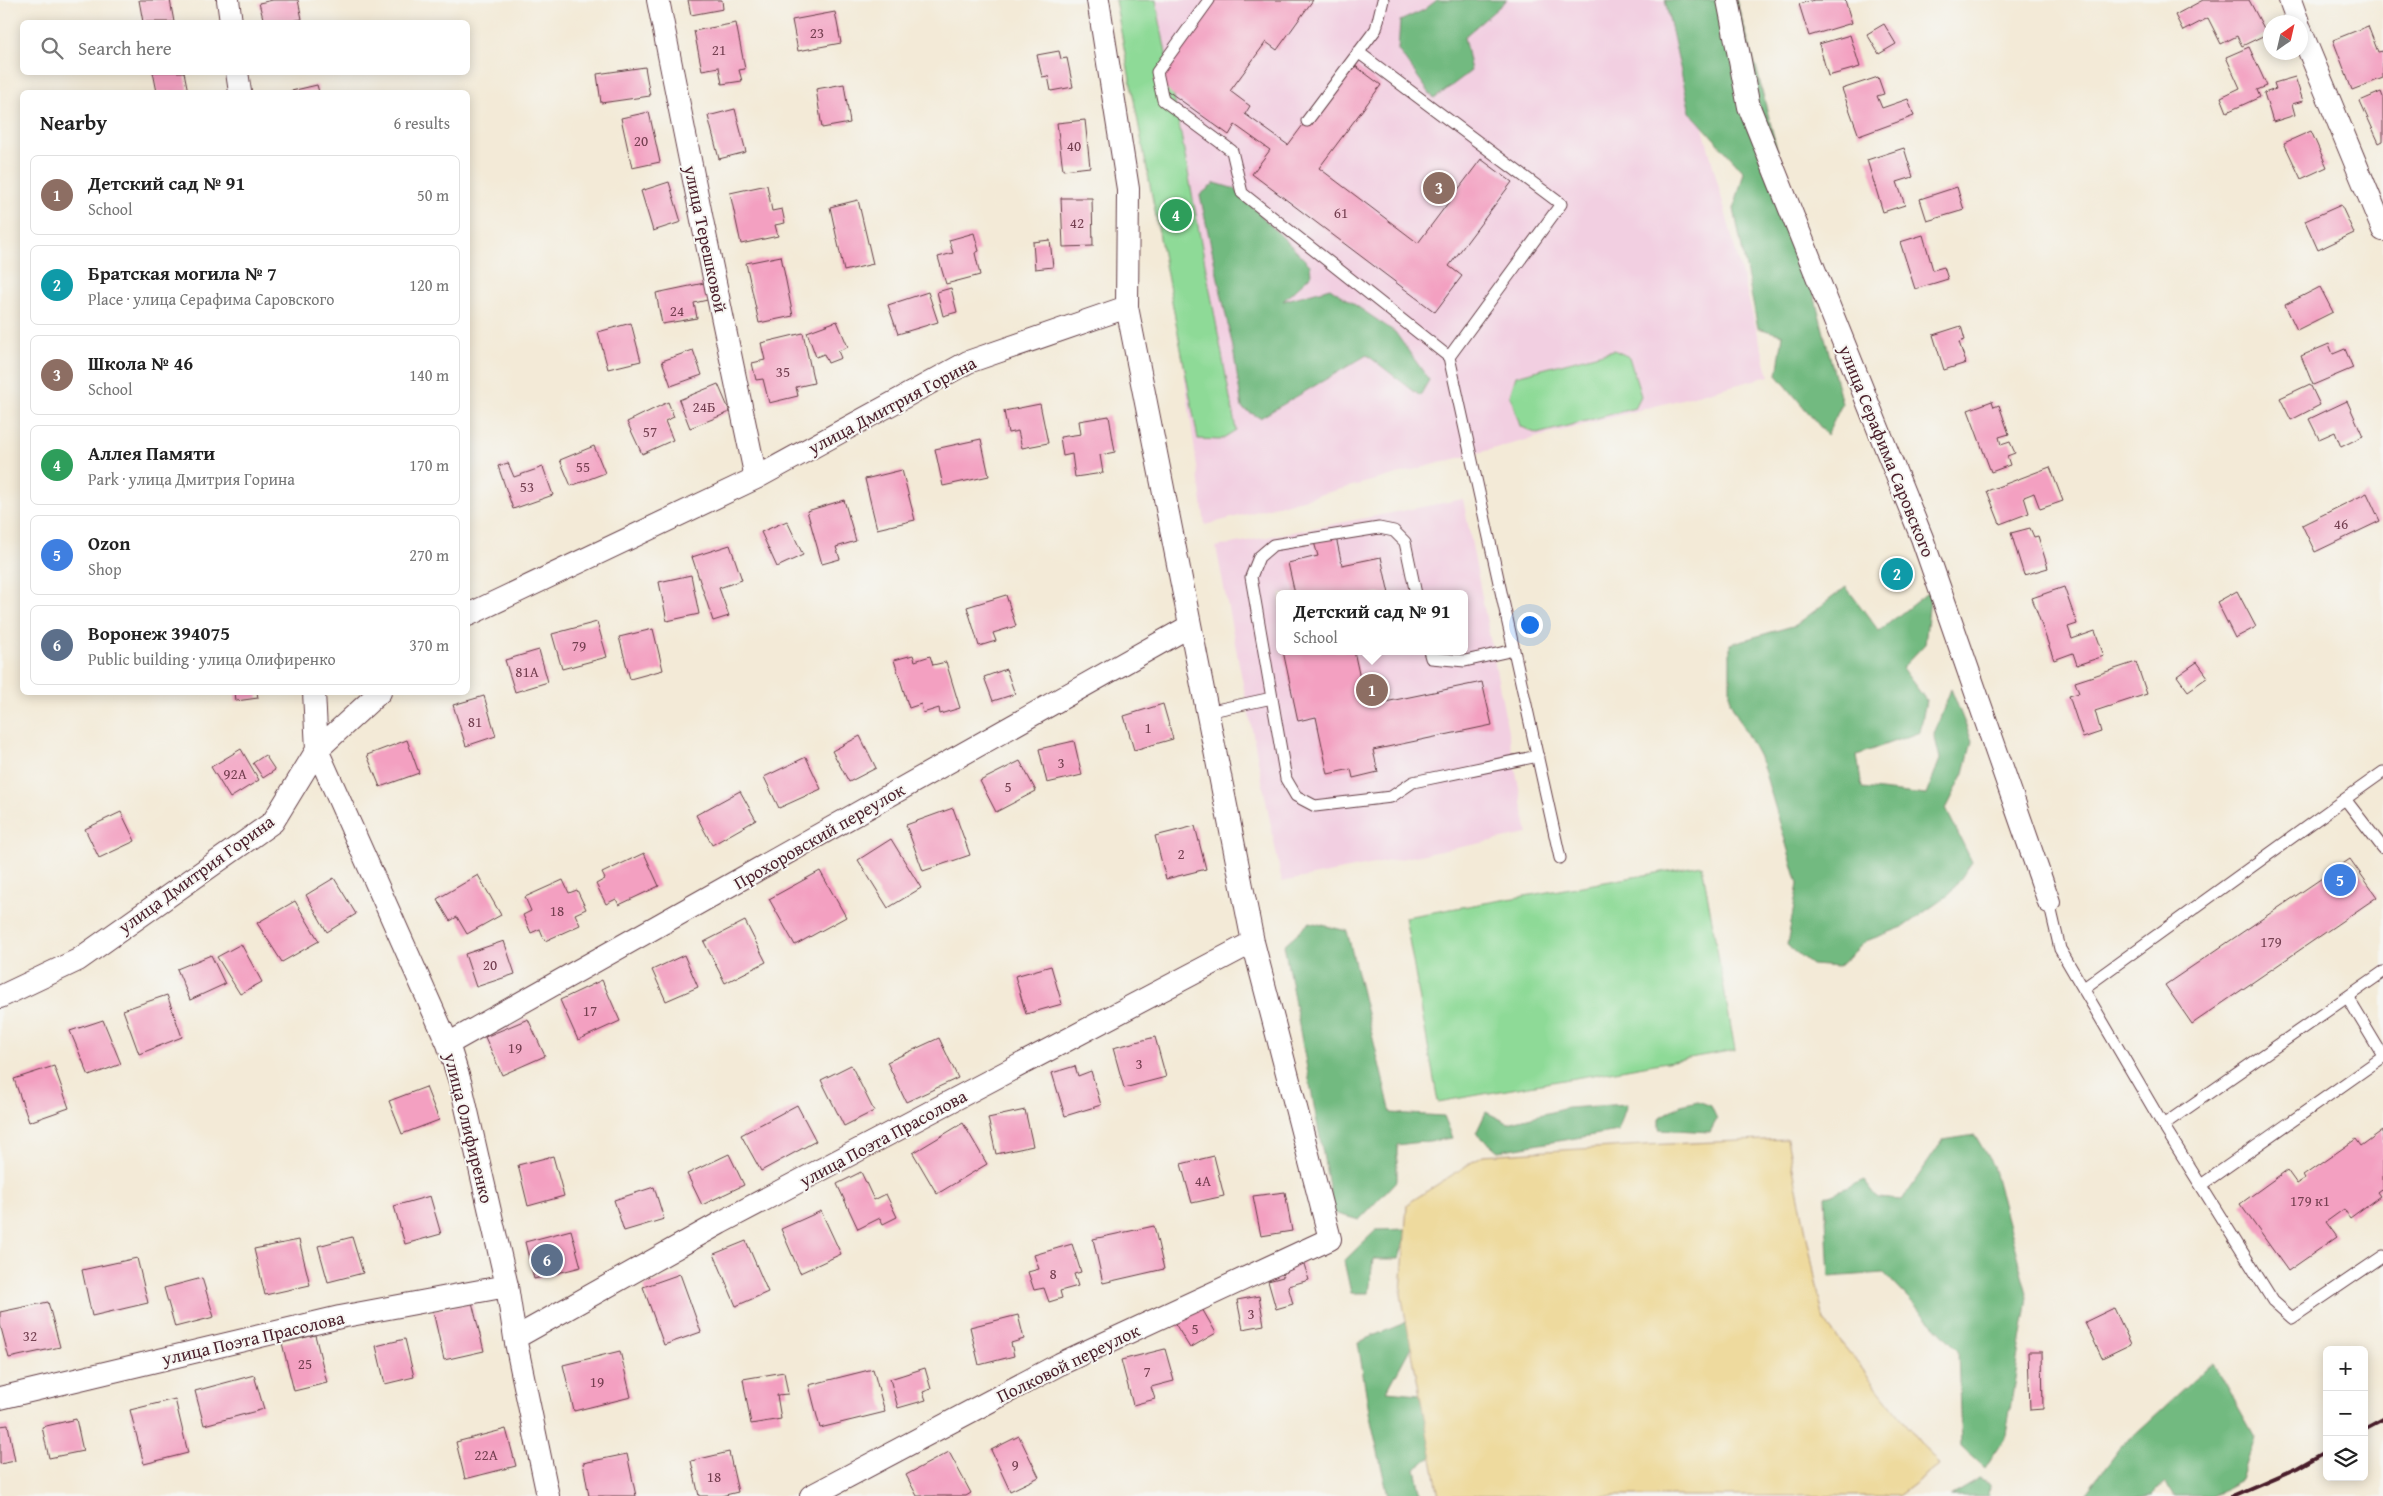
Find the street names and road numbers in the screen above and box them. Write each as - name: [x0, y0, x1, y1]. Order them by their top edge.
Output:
- street label: улица Терешковой: [677, 162, 735, 316]
- street label: улица Серафима Саровского: [1832, 340, 1942, 561]
- street label: улица Дмитрия Горина: [802, 349, 981, 461]
- street label: Прохоровский переулок: [728, 776, 910, 896]
- street label: улица Дмитрия Горина: [112, 808, 280, 941]
- street label: улица Олифиренко: [437, 1049, 501, 1206]
- street label: улица Поэта Прасолова: [793, 1082, 972, 1194]
- street label: улица Поэта Прасолова: [158, 1304, 347, 1372]
- street label: Полковой переулок: [992, 1316, 1145, 1409]

